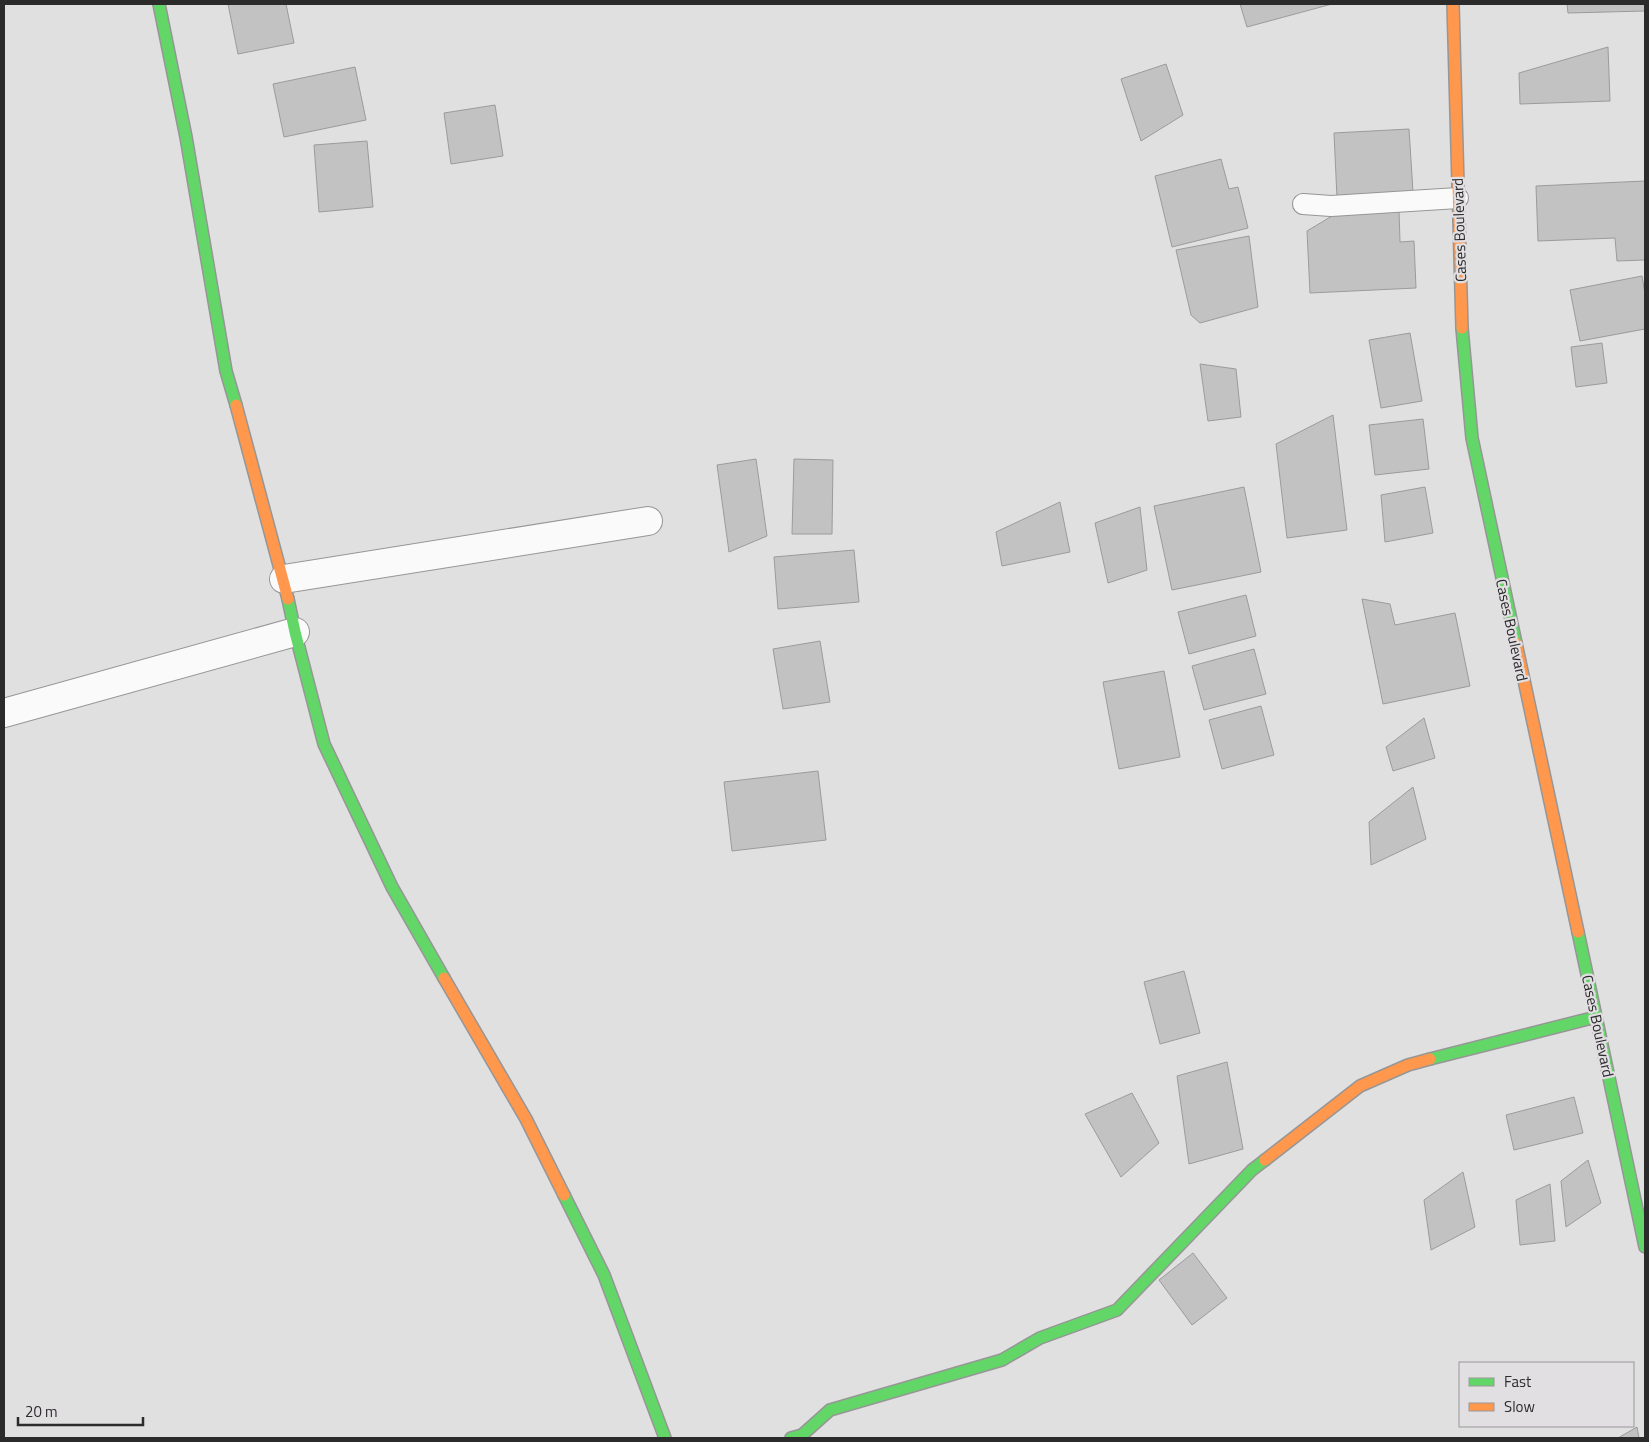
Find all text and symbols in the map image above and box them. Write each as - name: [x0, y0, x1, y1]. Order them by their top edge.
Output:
- street label: Cases Boulevard: [1446, 178, 1472, 282]
- street label: Cases Boulevard: [1490, 577, 1534, 683]
- street label: Cases Boulevard: [1576, 973, 1620, 1079]
- legend: [1459, 1362, 1634, 1427]
- text: Fast: [1504, 1370, 1532, 1393]
- scale bar: [18, 1394, 142, 1426]
- text: Slow: [1504, 1395, 1535, 1418]
- text: 20 m: [25, 1400, 58, 1423]

